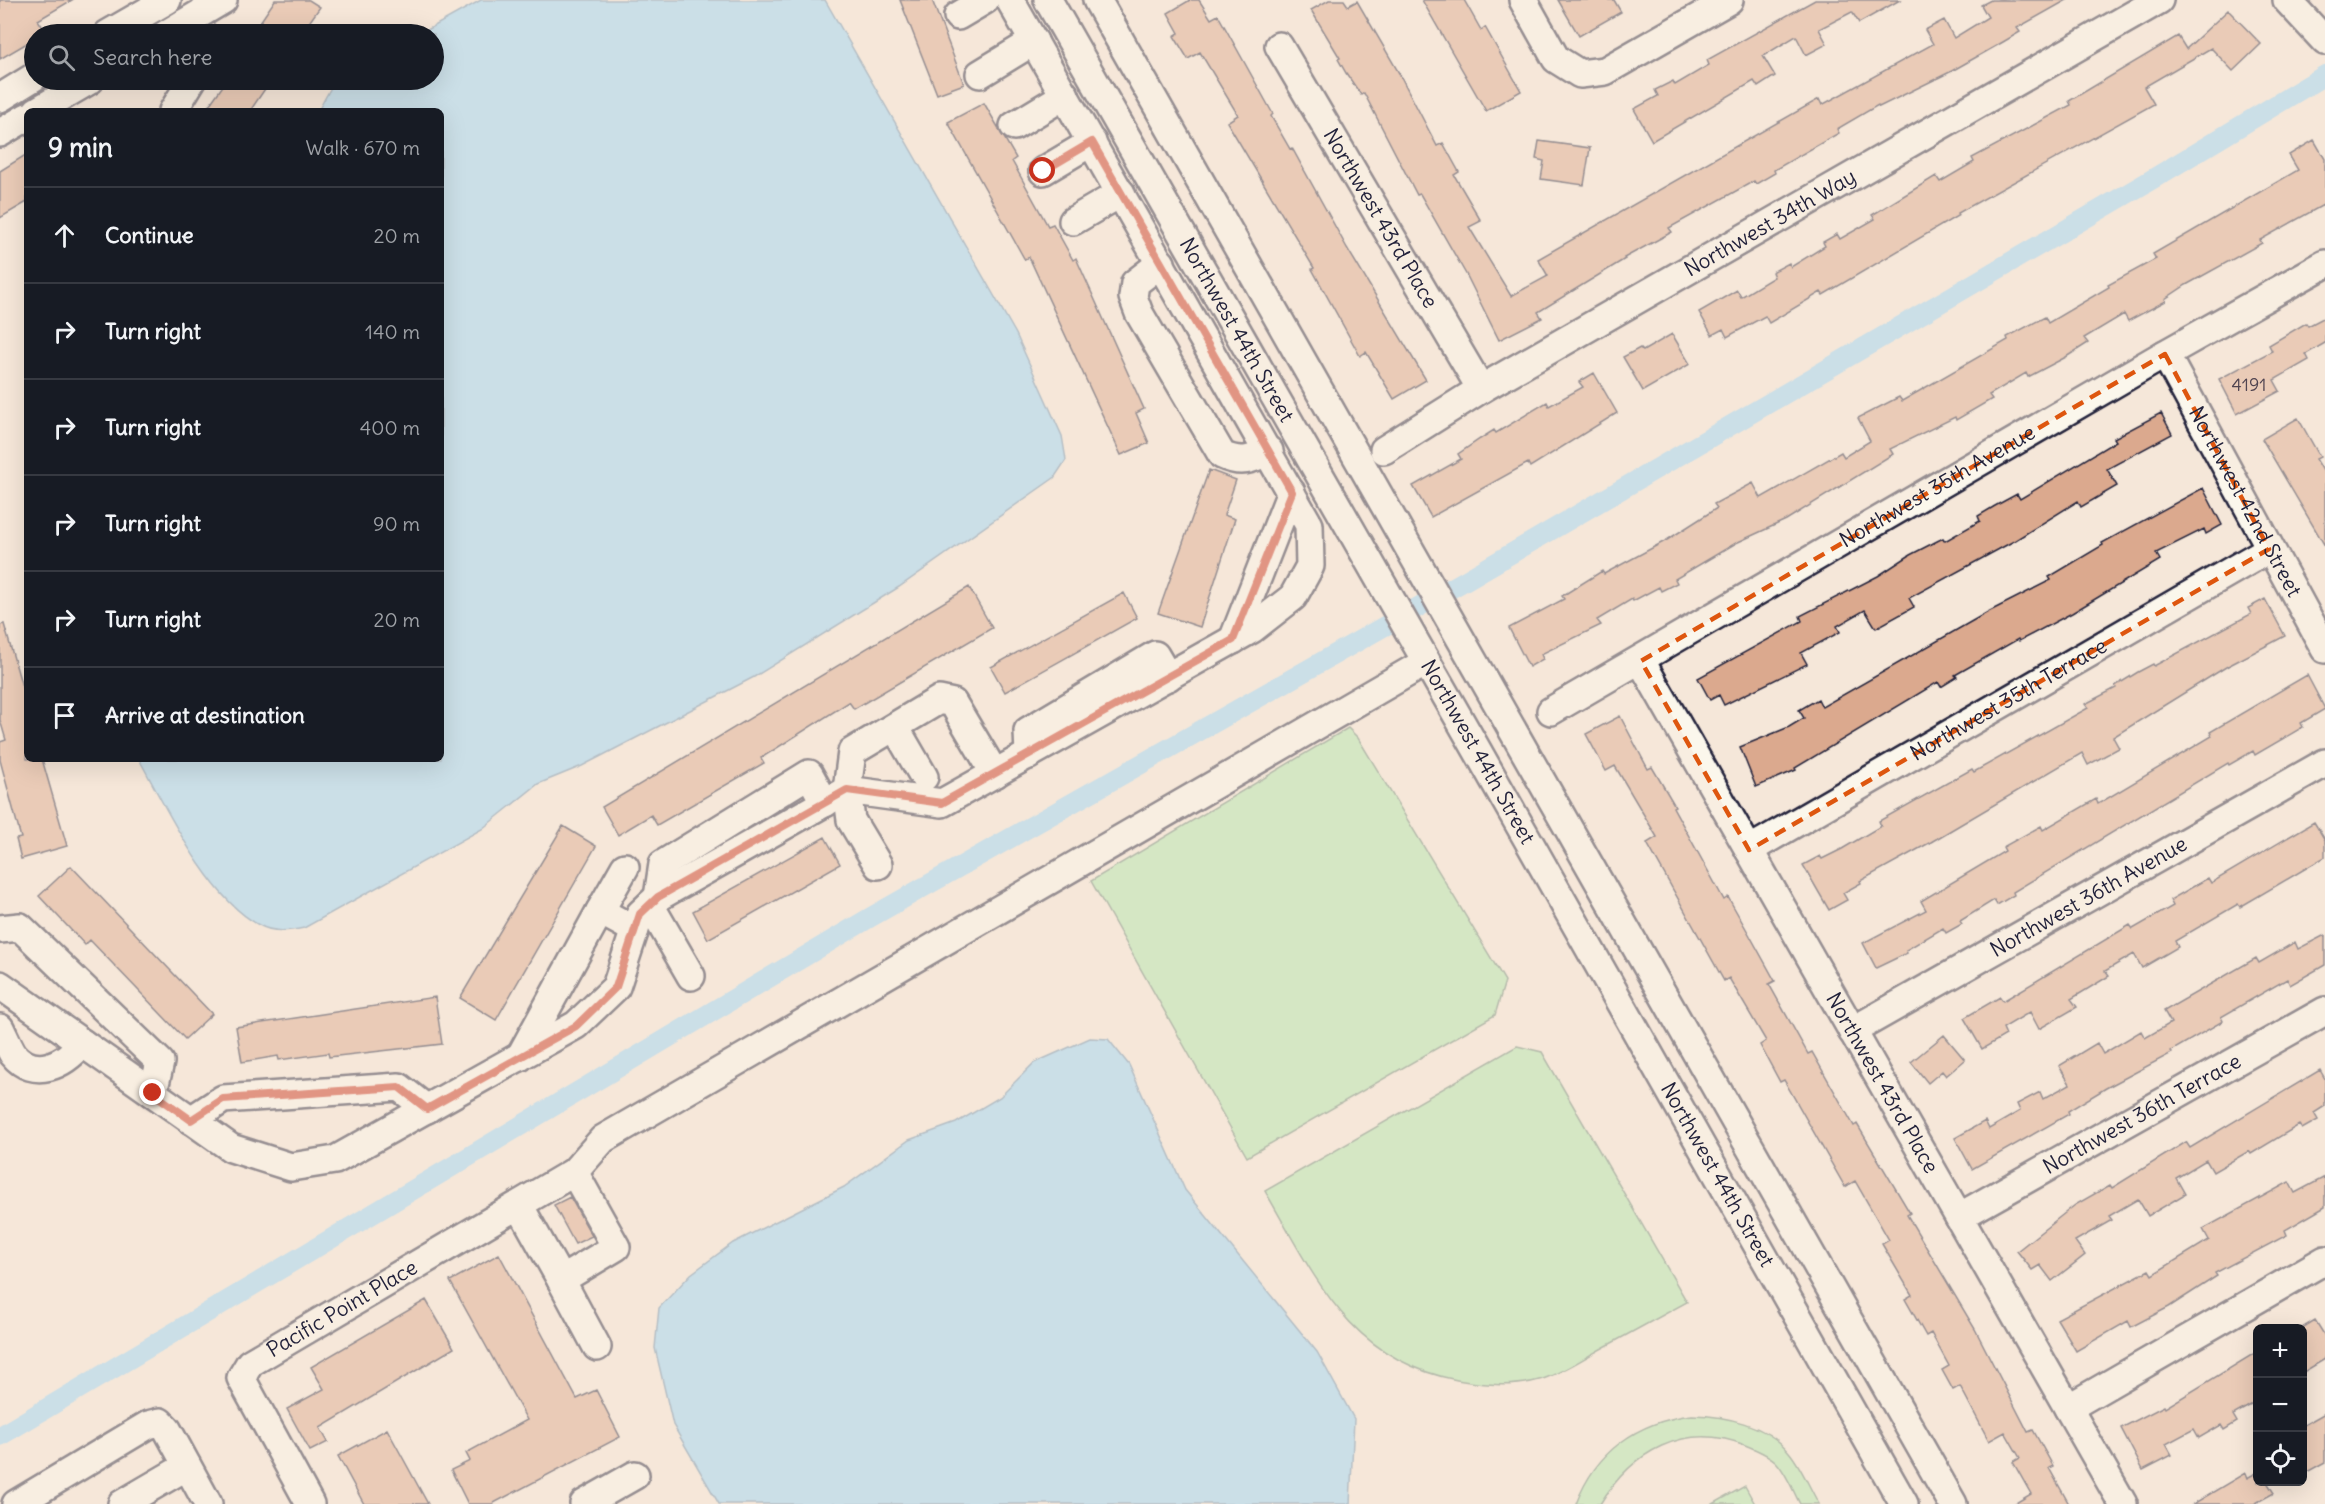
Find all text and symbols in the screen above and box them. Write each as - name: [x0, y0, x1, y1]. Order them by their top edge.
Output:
- search box: [24, 24, 444, 90]
- icon: search: [45, 41, 78, 74]
- text: Search here: [93, 43, 212, 71]
- street label: Northwest 43rd Place: [1318, 123, 1444, 313]
- text: 9 min: [48, 131, 113, 164]
- text: Walk · 670 m: [306, 135, 420, 160]
- route start: [1029, 157, 1055, 183]
- street label: Northwest 34th Way: [1679, 163, 1861, 283]
- icon: ahead: [48, 219, 81, 252]
- text: Continue: [105, 221, 194, 249]
- text: 20 m: [374, 223, 420, 248]
- street label: Northwest 44th Street: [1174, 233, 1300, 427]
- icon: right: [48, 315, 81, 348]
- text: Turn right: [105, 317, 201, 345]
- text: 140 m: [365, 319, 420, 344]
- house number: 4191: [2232, 373, 2266, 396]
- street label: Northwest 42nd Street: [2183, 402, 2308, 601]
- icon: right: [48, 411, 81, 444]
- text: Turn right: [105, 413, 201, 441]
- text: 400 m: [360, 415, 420, 440]
- street label: Northwest 35th Avenue: [1834, 418, 2040, 553]
- icon: right: [48, 507, 81, 540]
- text: Turn right: [105, 509, 201, 537]
- text: 90 m: [373, 511, 420, 536]
- icon: right: [48, 603, 81, 636]
- text: Turn right: [105, 605, 201, 633]
- text: 20 m: [374, 607, 420, 632]
- street label: Northwest 35th Terrace: [1905, 632, 2112, 767]
- street label: Northwest 44th Street: [1415, 655, 1541, 849]
- icon: arrive: [48, 699, 81, 732]
- text: Arrive at destination: [105, 701, 305, 729]
- street label: Northwest 36th Avenue: [1985, 830, 2192, 963]
- street label: Northwest 43rd Place: [1820, 987, 1945, 1178]
- street label: Northwest 36th Terrace: [2038, 1047, 2245, 1180]
- street label: Northwest 44th Street: [1655, 1077, 1781, 1271]
- route end: [139, 1079, 165, 1105]
- street label: Pacific Point Place: [262, 1253, 422, 1363]
- map controls: [2253, 1324, 2307, 1486]
- button: +: [2253, 1324, 2307, 1378]
- button: −: [2253, 1378, 2307, 1432]
- button: locate: [2253, 1432, 2307, 1486]

